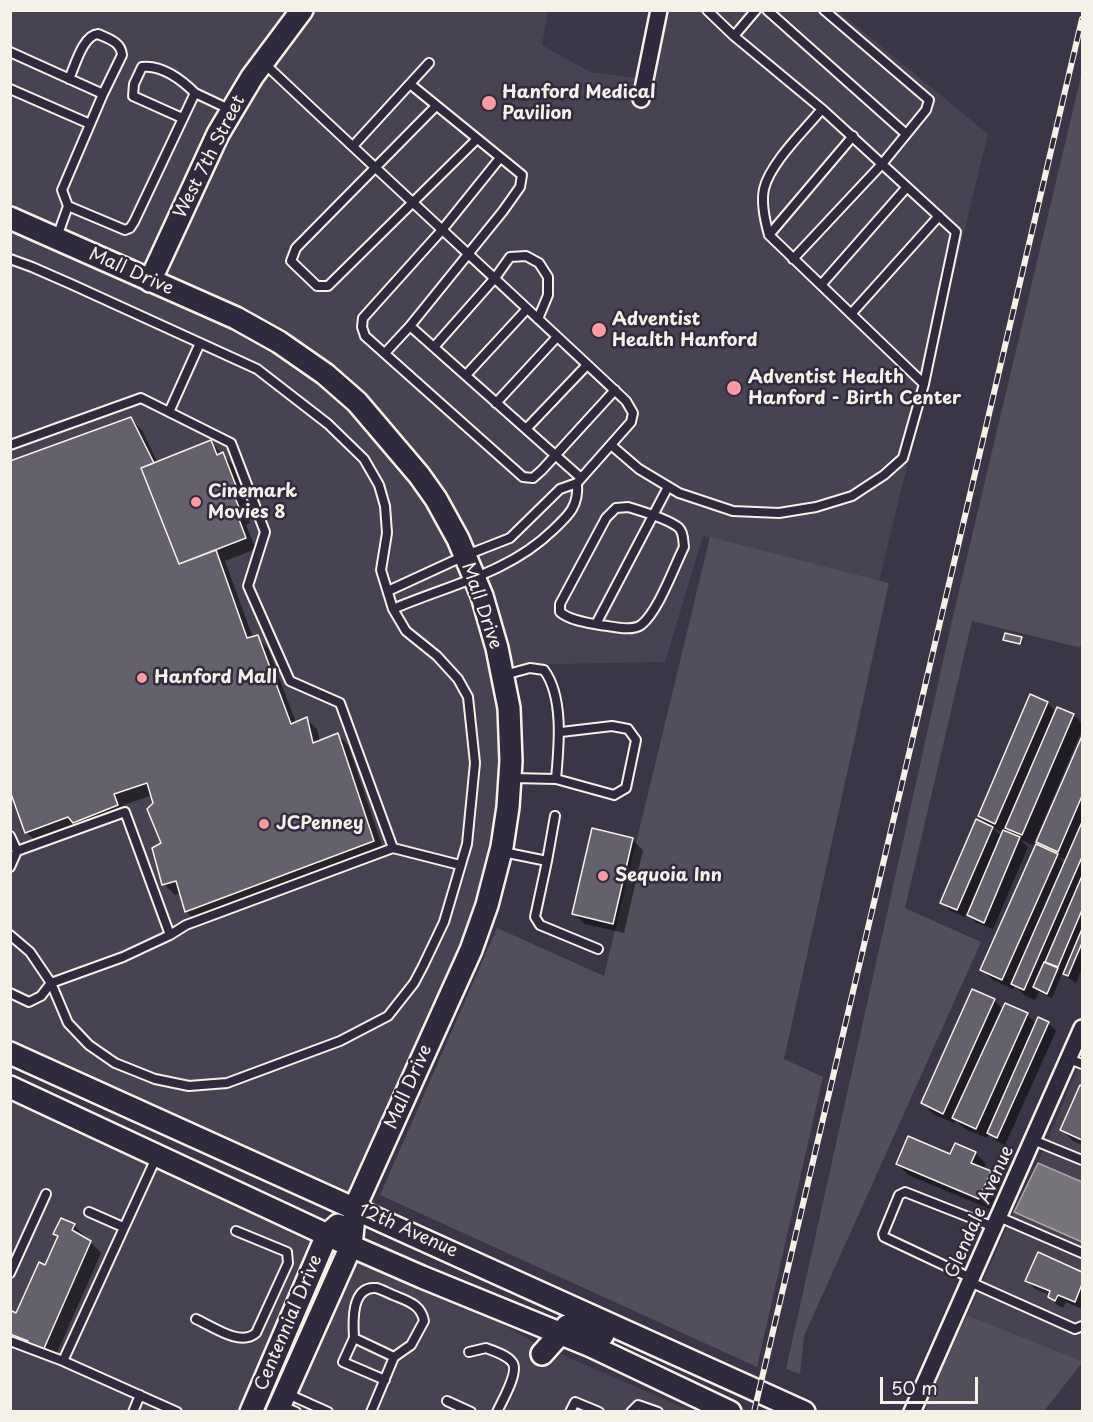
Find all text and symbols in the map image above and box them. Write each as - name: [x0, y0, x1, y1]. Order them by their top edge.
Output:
- place label: Hanford Medical Pavilion: [502, 82, 656, 124]
- street label: West 7th Street: [170, 92, 250, 222]
- marker: Hanford Medical Pavilion: [480, 94, 498, 112]
- street label: Mall Drive: [85, 244, 177, 300]
- place label: Adventist Health Hanford: [612, 309, 758, 352]
- marker: Adventist Health Hanford: [590, 321, 608, 339]
- place label: Adventist Health Hanford - Birth Center: [748, 367, 961, 410]
- marker: Adventist Health Hanford - Birth Center: [725, 379, 743, 397]
- place label: Cinemark Movies 8: [208, 481, 297, 524]
- marker: Cinemark Movies 8: [189, 495, 203, 509]
- street label: Mall Drive: [456, 560, 506, 652]
- place label: Hanford Mall: [154, 667, 277, 689]
- marker: Hanford Mall: [135, 671, 149, 685]
- place label: JCPenney: [276, 813, 363, 835]
- marker: JCPenney: [257, 817, 271, 831]
- place label: Sequoia Inn: [615, 865, 722, 887]
- marker: Sequoia Inn: [596, 869, 610, 883]
- street label: Mall Drive: [381, 1041, 437, 1133]
- street label: Glendale Avenue: [941, 1142, 1019, 1282]
- street label: 12th Avenue: [355, 1200, 461, 1262]
- street label: Centennial Drive: [251, 1252, 327, 1394]
- scale bar: [883, 1365, 980, 1403]
- text: 50 m: [891, 1374, 938, 1401]

